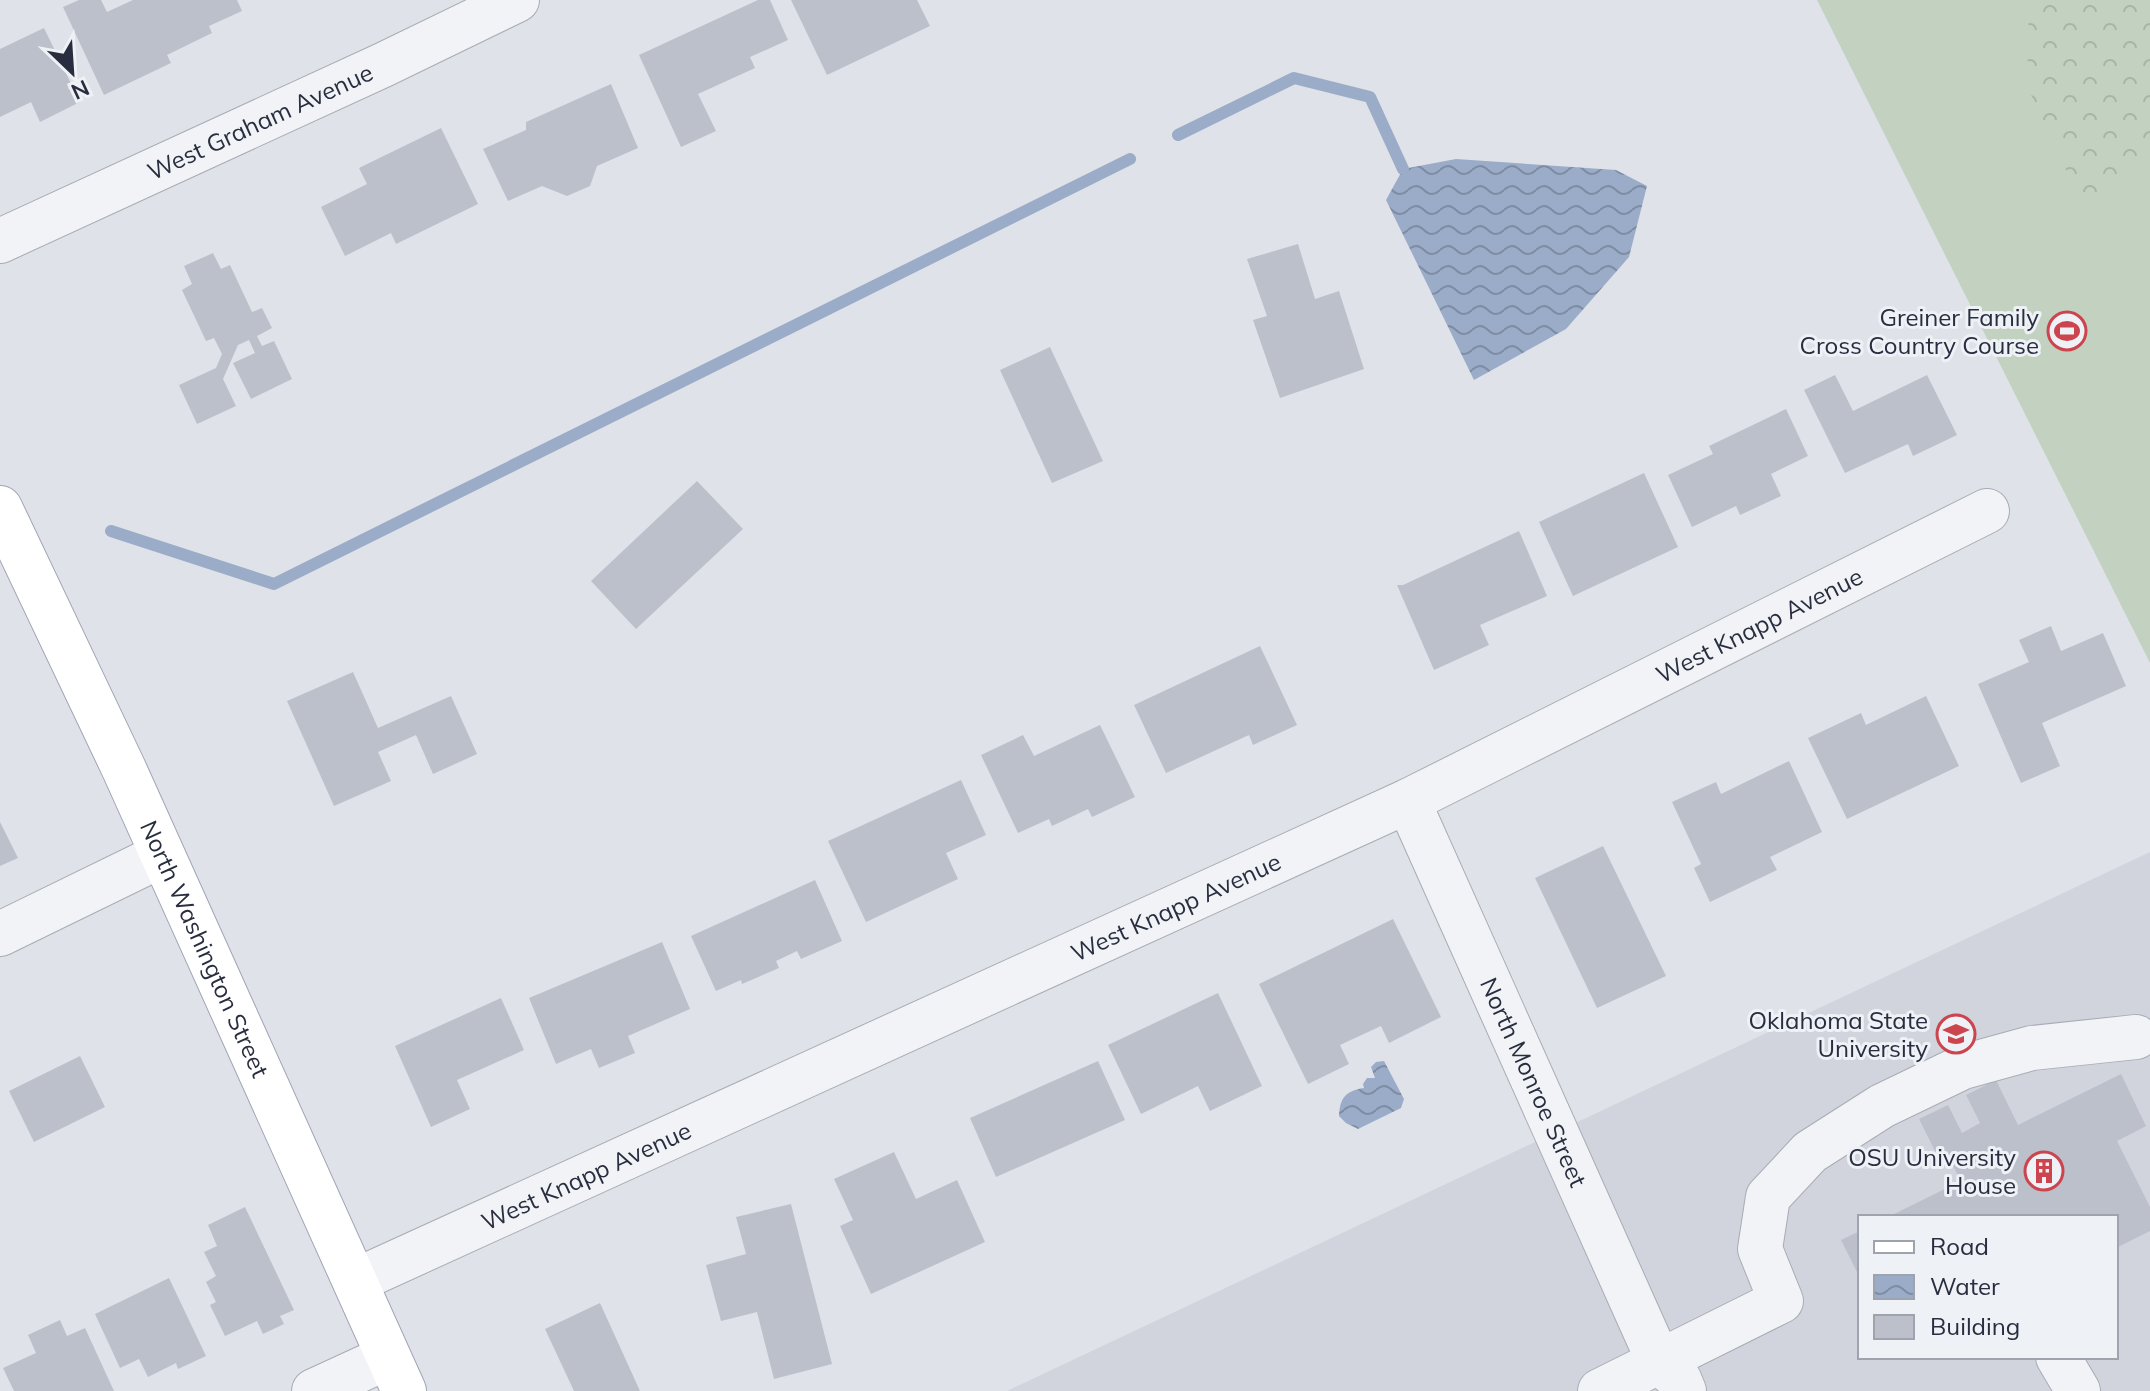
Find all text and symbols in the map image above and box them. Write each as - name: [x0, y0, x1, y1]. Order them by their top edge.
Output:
- north arrow: [32, 32, 112, 112]
- street label: West Graham Avenue: [142, 57, 377, 186]
- text: N: [67, 74, 94, 106]
- place label: Greiner Family Cross Country Course: [1800, 302, 2039, 360]
- sports icon: Greiner Family Cross Country Course: [2046, 310, 2088, 352]
- street label: West Knapp Avenue: [1651, 561, 1867, 689]
- street label: North Washington Street: [134, 816, 276, 1082]
- street label: West Knapp Avenue: [1066, 846, 1285, 968]
- street label: North Monroe Street: [1474, 973, 1594, 1191]
- place label: Oklahoma State University: [1748, 1005, 1928, 1063]
- school or university icon: Oklahoma State University: [1935, 1013, 1977, 1055]
- street label: West Knapp Avenue: [477, 1115, 696, 1236]
- place label: OSU University House: [1848, 1142, 2016, 1200]
- building icon: OSU University House: [2023, 1150, 2065, 1192]
- legend: [1858, 1215, 2118, 1359]
- text: Road: [1930, 1231, 1989, 1261]
- text: Water: [1930, 1271, 2000, 1301]
- text: Building: [1930, 1311, 2020, 1341]

